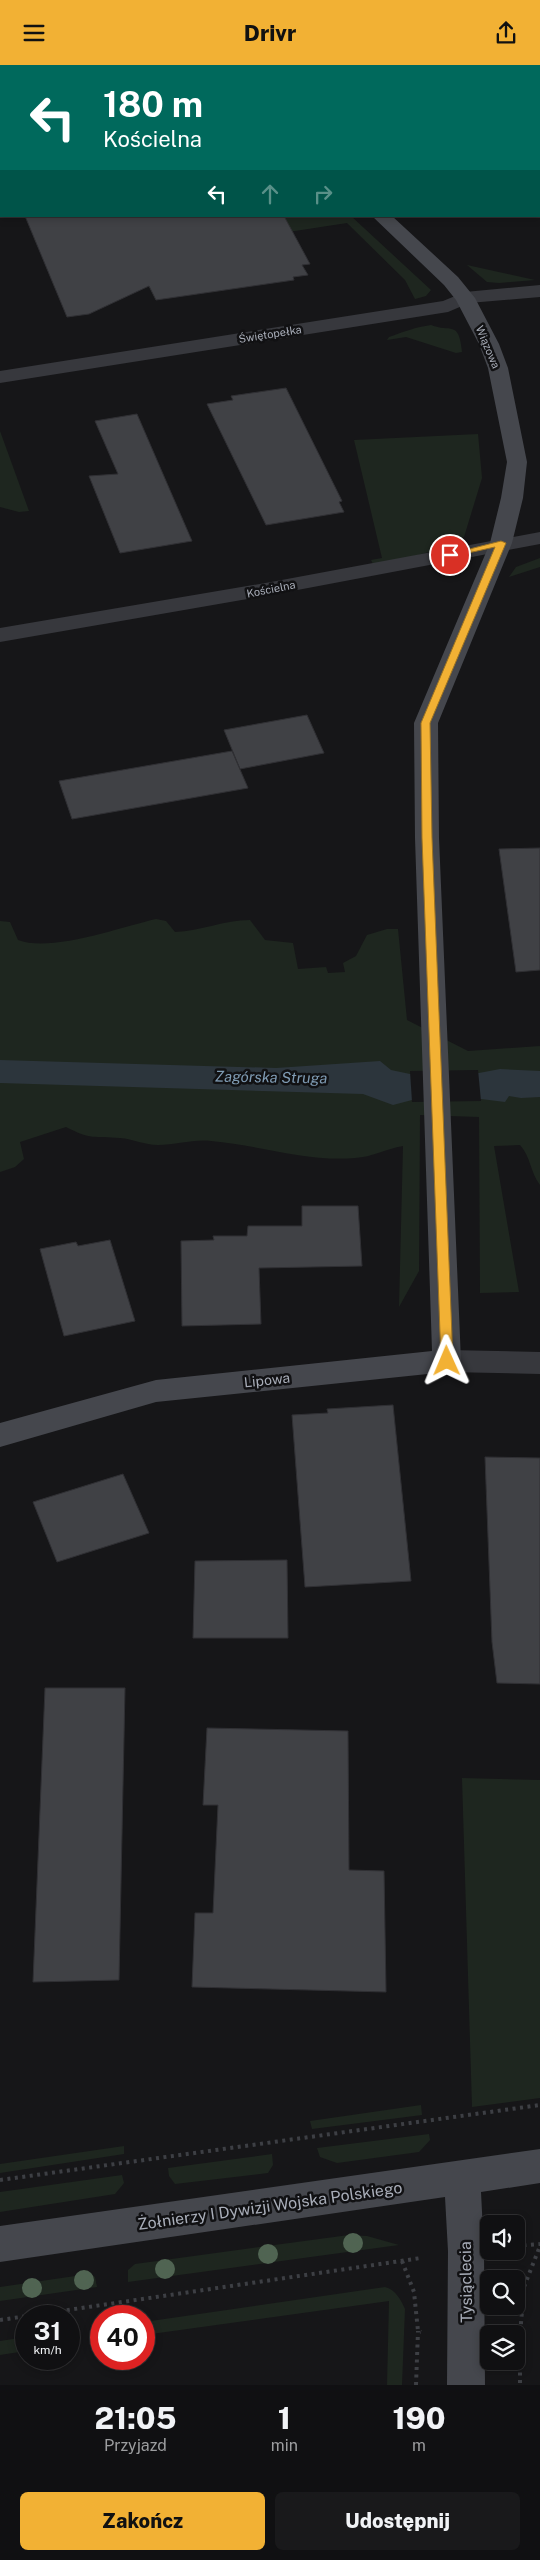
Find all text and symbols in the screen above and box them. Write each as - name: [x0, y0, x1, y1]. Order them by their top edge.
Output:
- icon: menu: [20, 19, 48, 47]
- icon: share: [492, 19, 520, 47]
- text: Drivr: [244, 20, 296, 46]
- text: 180 m: [103, 84, 203, 125]
- icon: left: [20, 85, 85, 150]
- text: Kościelna: [103, 126, 202, 152]
- icon: left: [203, 180, 231, 208]
- icon: ahead: [256, 180, 284, 208]
- icon: right: [309, 180, 337, 208]
- street label: Świętopełka: [237, 322, 302, 345]
- street label: Wiązowa: [474, 324, 502, 370]
- pin: [429, 534, 471, 576]
- icon: arrive: [436, 541, 464, 569]
- street label: Kościelna: [246, 578, 296, 600]
- water label: Zagórska Struga: [215, 1068, 327, 1086]
- position arrow: [420, 1334, 472, 1386]
- street label: Lipowa: [243, 1370, 291, 1390]
- street label: Żołnierzy I Dywizji Wojska Polskiego: [136, 2177, 404, 2234]
- map controls: [480, 2215, 525, 2370]
- button: sound: [480, 2215, 525, 2260]
- street label: Tysiąclecia: [456, 2241, 476, 2323]
- button: search: [480, 2270, 525, 2315]
- speed limit sign: 40: [90, 2305, 155, 2370]
- text: 31: [34, 2316, 61, 2346]
- button: layers: [480, 2325, 525, 2370]
- text: km/h: [33, 2343, 62, 2357]
- text: 21:05: [94, 2400, 176, 2436]
- text: 1: [278, 2400, 291, 2436]
- text: 190: [392, 2400, 446, 2436]
- text: Przyjazd: [104, 2436, 167, 2455]
- text: min: [271, 2436, 298, 2455]
- text: m: [412, 2436, 426, 2455]
- button: Zakończ: [20, 2492, 265, 2550]
- button: Udostępnij: [275, 2492, 520, 2550]

